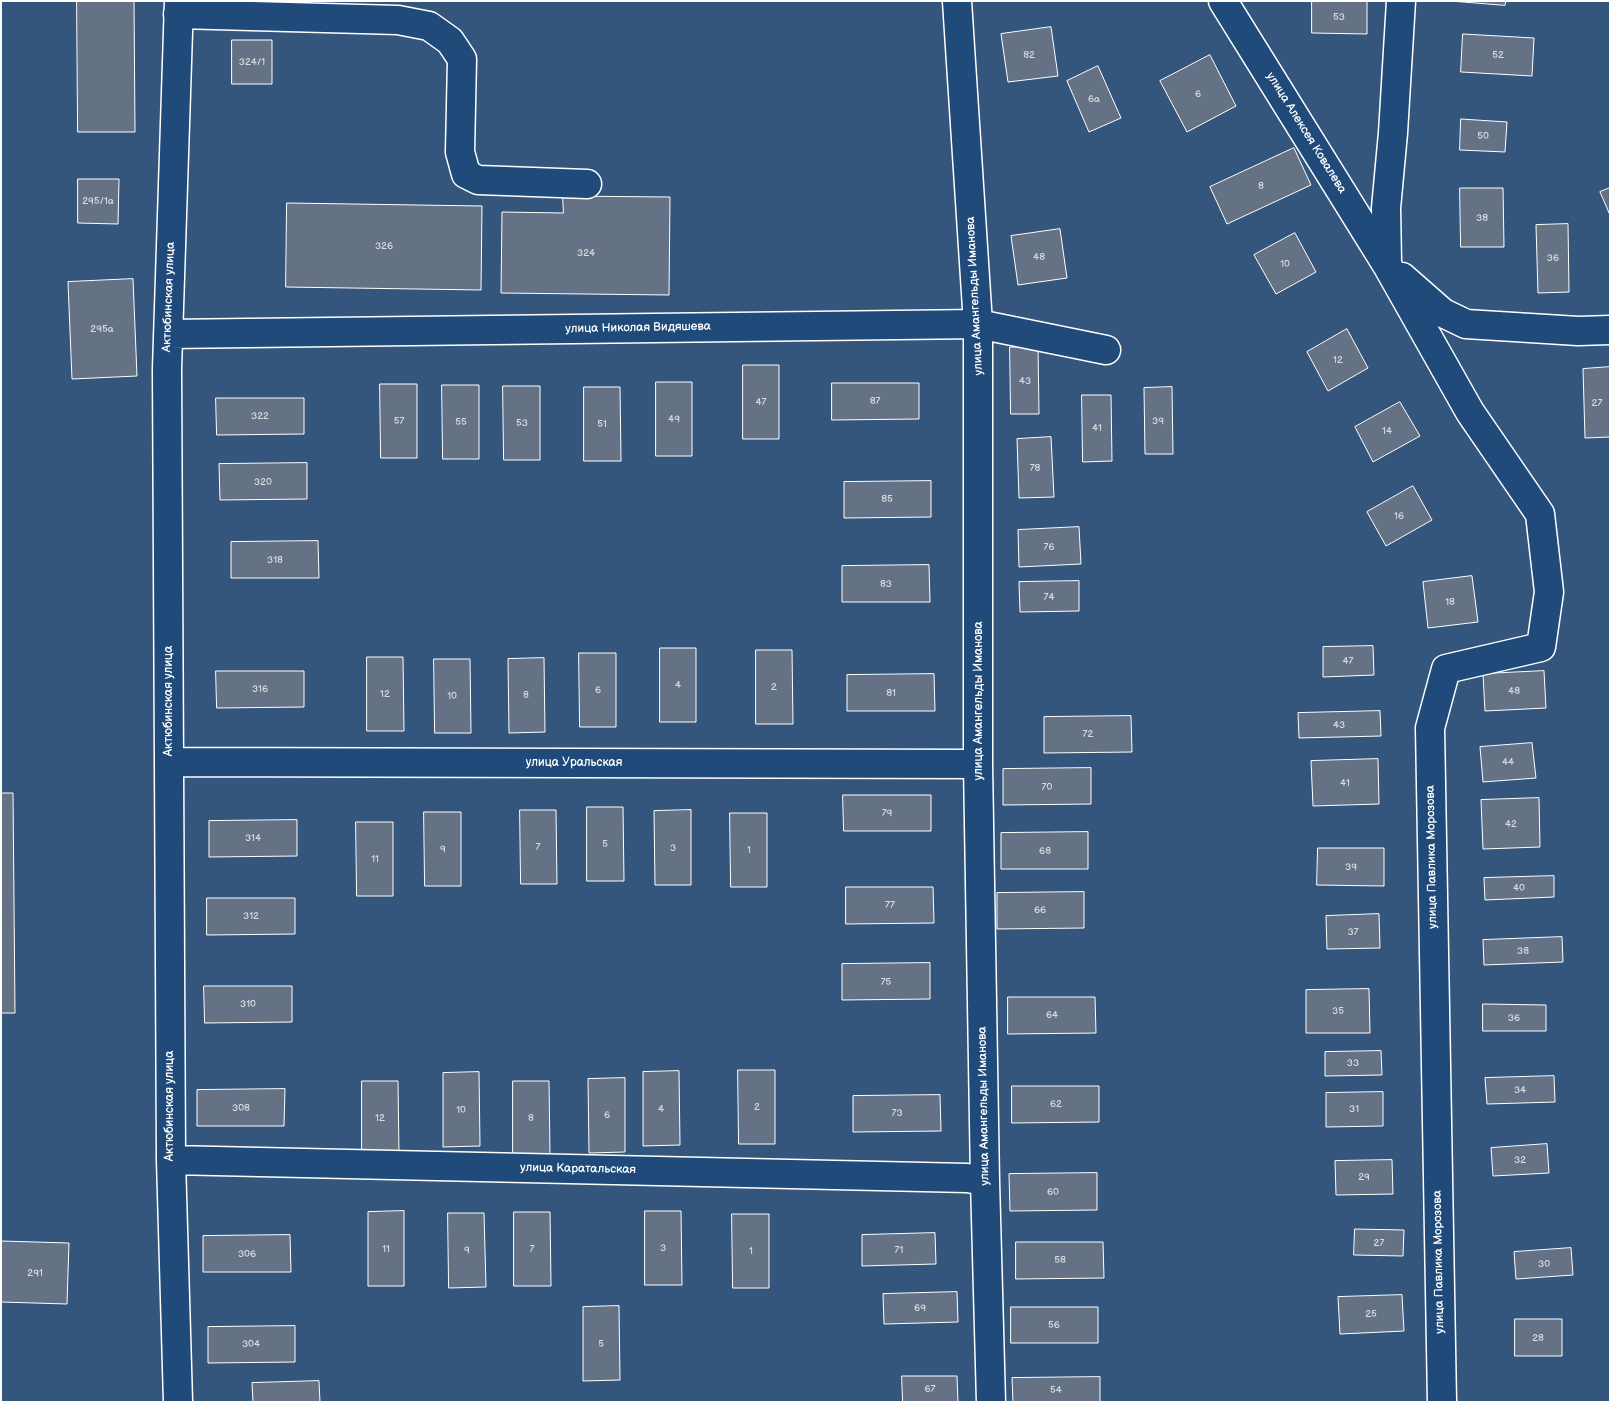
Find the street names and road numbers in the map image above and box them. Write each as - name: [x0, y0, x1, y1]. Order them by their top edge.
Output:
- street label: улица Алексея Ковалева: [1263, 70, 1349, 196]
- street label: улица Амангельды Иманова: [964, 216, 986, 376]
- street label: Актюбинская улица: [160, 242, 178, 352]
- street label: улица Николая Видяшева: [565, 320, 711, 336]
- street label: улица Амангельды Иманова: [972, 621, 986, 781]
- street label: Актюбинская улица: [162, 646, 176, 756]
- street label: улица Уральская: [526, 756, 622, 770]
- street label: улица Павлика Морозова: [1424, 785, 1440, 929]
- street label: улица Амангельды Иманова: [975, 1026, 993, 1186]
- street label: Актюбинская улица: [163, 1051, 177, 1161]
- street label: улица Каратальская: [520, 1161, 636, 1177]
- street label: улица Павлика Морозова: [1431, 1190, 1447, 1334]

